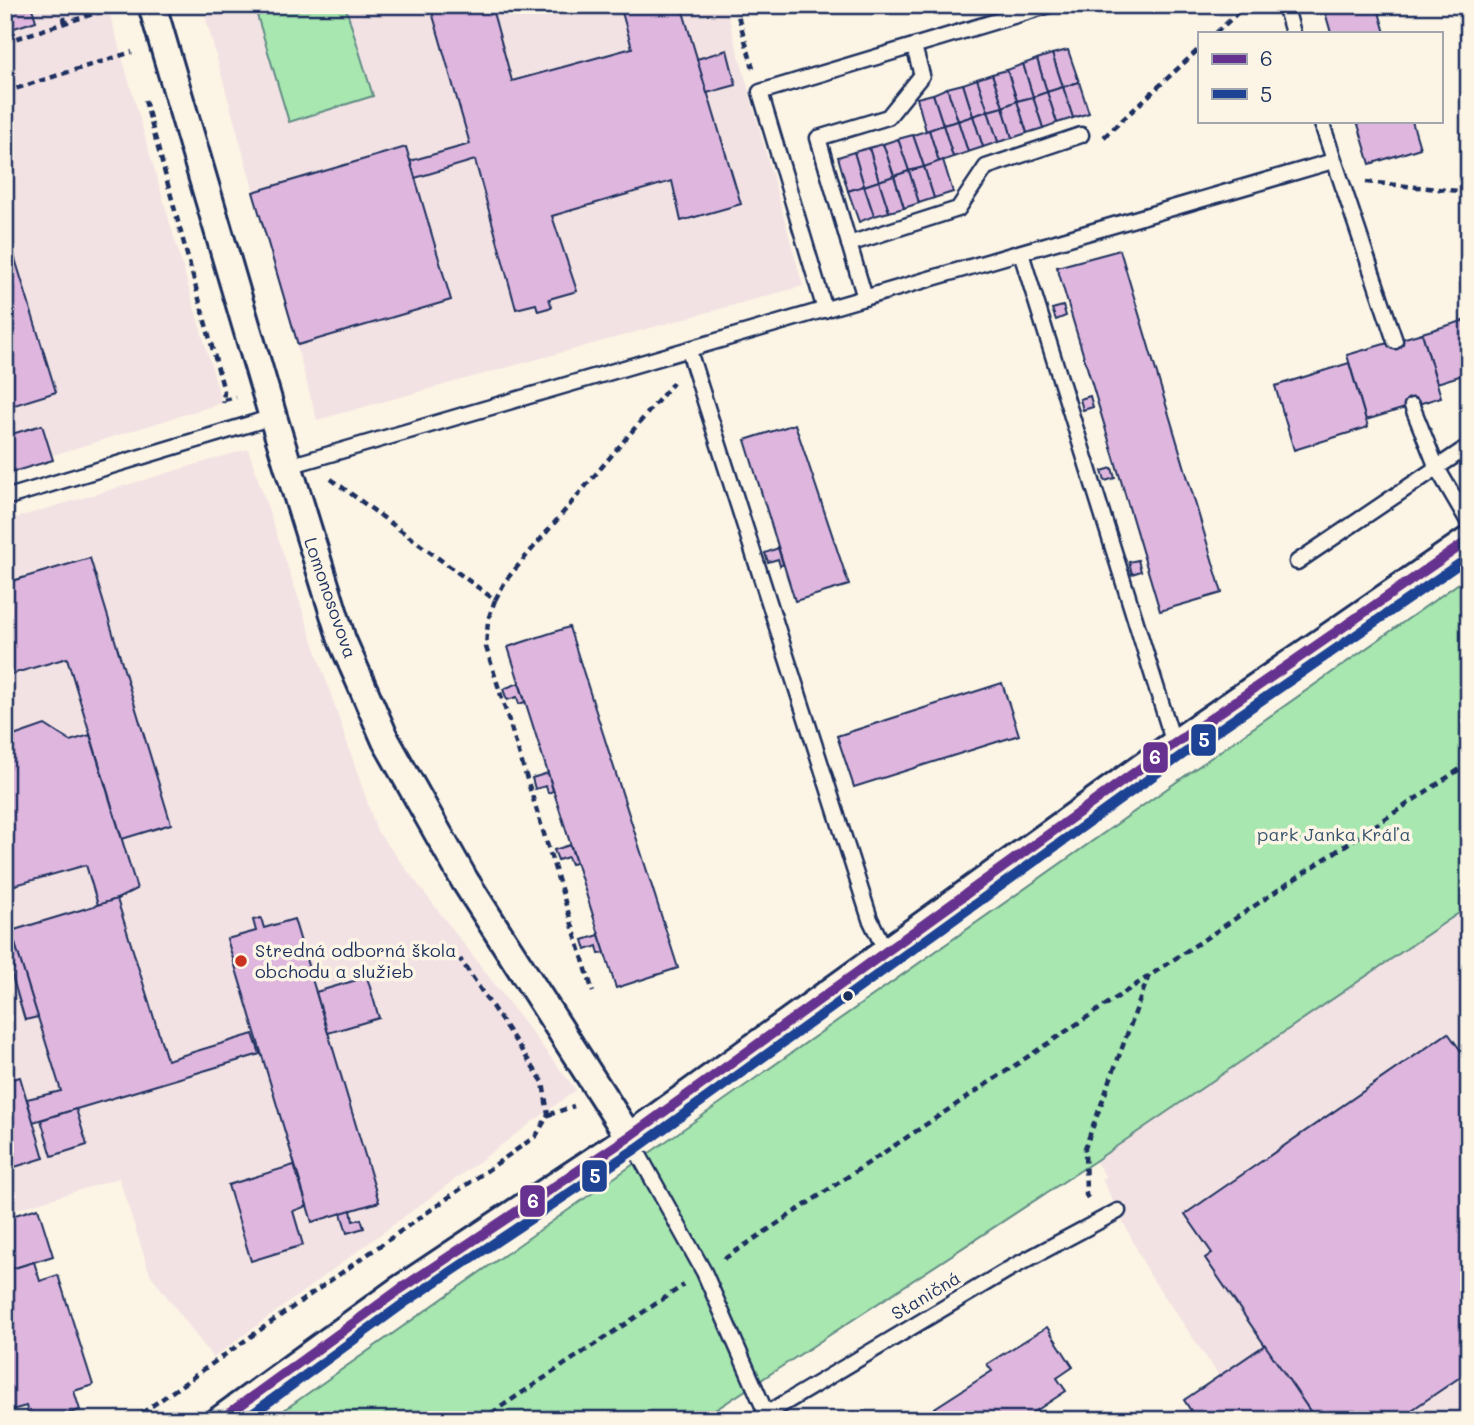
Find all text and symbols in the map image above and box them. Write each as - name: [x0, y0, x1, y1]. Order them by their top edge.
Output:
- legend: [1198, 32, 1442, 122]
- text: 6: [1260, 44, 1273, 71]
- text: 5: [1260, 80, 1272, 107]
- street label: Lomonosovova: [299, 534, 363, 661]
- line badge: 5: [1190, 723, 1217, 757]
- text: 5: [1198, 727, 1210, 752]
- line badge: 6: [1142, 741, 1169, 774]
- text: 6: [1149, 744, 1161, 769]
- park label: park Janka Kráľa: [1257, 822, 1411, 846]
- place label: Stredná odborná škola obchodu a služieb: [255, 938, 457, 983]
- marker: Stredná odborná škola obchodu a služieb: [233, 953, 249, 969]
- unlabelled marker: [841, 989, 855, 1003]
- line badge: 5: [581, 1159, 608, 1193]
- text: 5: [589, 1163, 601, 1188]
- line badge: 6: [519, 1184, 546, 1218]
- text: 6: [527, 1188, 539, 1213]
- street label: Staničná: [887, 1265, 964, 1325]

